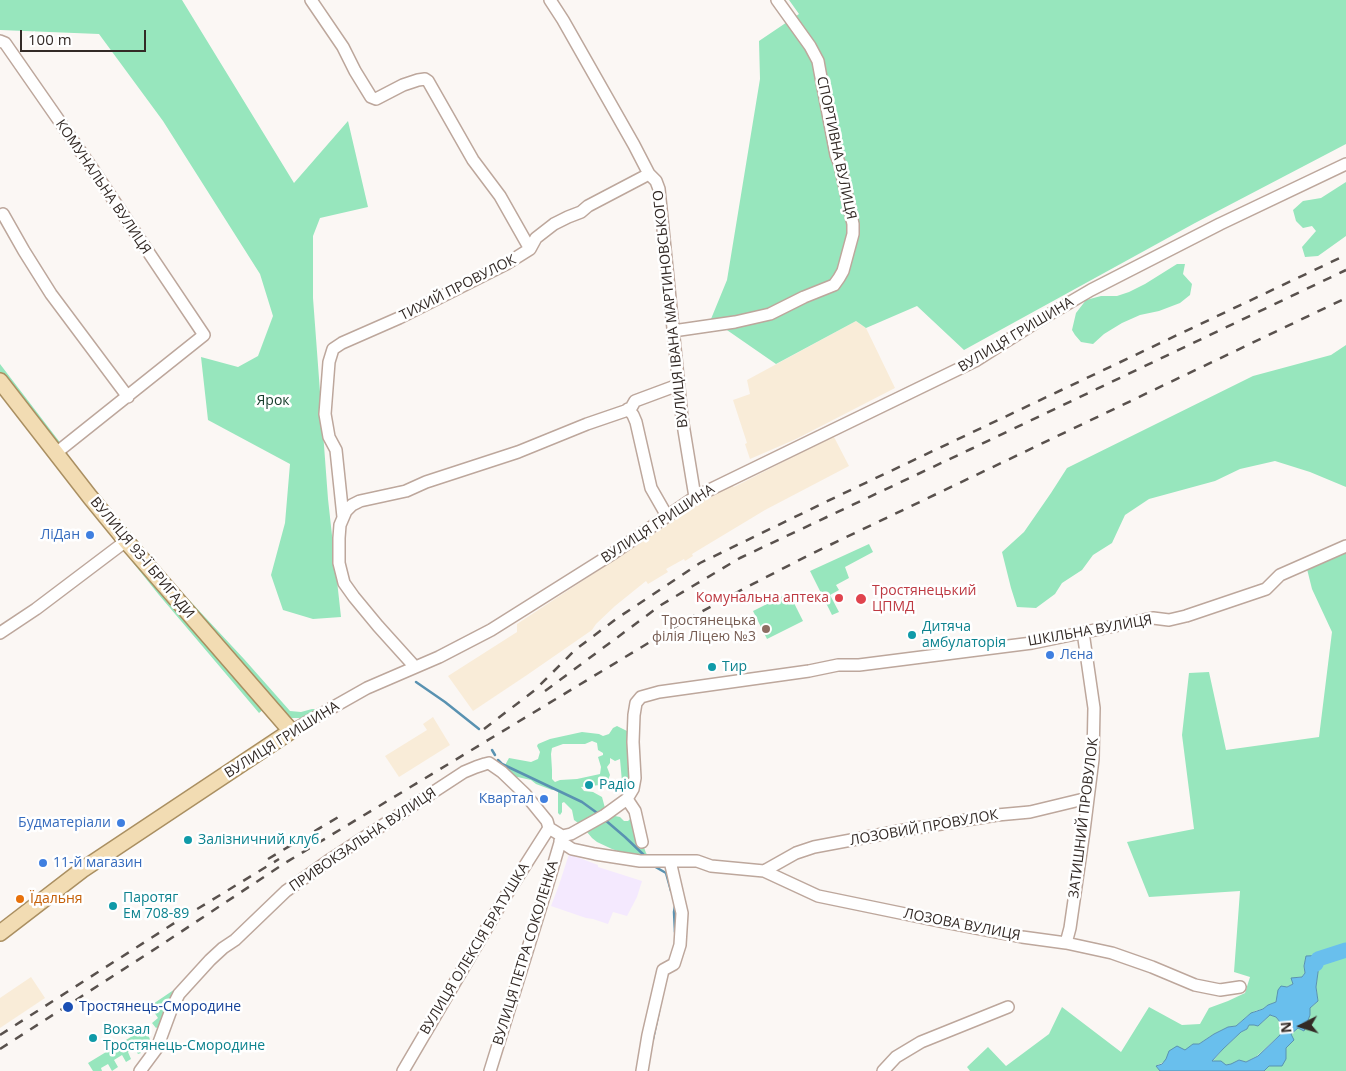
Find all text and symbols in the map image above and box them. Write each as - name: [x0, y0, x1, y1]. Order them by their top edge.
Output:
- scale bar: [22, 20, 149, 52]
- text: 100 m: [28, 29, 72, 49]
- street label: СПОРТИВНА ВУЛИЦЯ: [813, 75, 859, 221]
- street label: КОМУНАЛЬНА ВУЛИЦЯ: [52, 117, 154, 257]
- street label: ВУЛИЦЯ ІВАНА МАРТИНОВСЬКОГО: [650, 189, 692, 429]
- street label: ТИХИЙ ПРОВУЛОК: [397, 252, 519, 324]
- street label: ВУЛИЦЯ ГРИШИНА: [955, 294, 1077, 376]
- park label: Ярок: [256, 393, 290, 409]
- street label: ВУЛИЦЯ ГРИШИНА: [598, 481, 718, 567]
- street label: ВУЛИЦЯ 93-Ї БРИГАДИ: [86, 494, 198, 622]
- place label: ЛіДан: [40, 527, 80, 543]
- marker: ЛіДан: [84, 529, 96, 541]
- place label: Тростянецький ЦПМД: [872, 583, 977, 616]
- place label: Комунальна аптека: [696, 590, 829, 606]
- marker: Комунальна аптека: [833, 592, 845, 604]
- marker: Тростянецький ЦПМД: [854, 592, 868, 606]
- street label: ШКІЛЬНА ВУЛИЦЯ: [1027, 612, 1153, 650]
- place label: Тростянецька філія Ліцею №3: [652, 613, 756, 646]
- place label: Дитяча амбулаторія: [922, 619, 1006, 652]
- marker: Тростянецька філія Ліцею №3: [760, 623, 772, 635]
- marker: Дитяча амбулаторія: [906, 629, 918, 641]
- place label: Лєна: [1060, 647, 1093, 663]
- marker: Лєна: [1044, 649, 1056, 661]
- place label: Тир: [722, 659, 747, 675]
- marker: Тир: [706, 661, 718, 673]
- street label: ВУЛИЦЯ ГРИШИНА: [222, 698, 342, 782]
- street label: ЗАТИШНИЙ ПРОВУЛОК: [1066, 737, 1102, 899]
- place label: Радіо: [599, 777, 635, 793]
- marker: Радіо: [583, 779, 595, 791]
- street label: ПРИВОКЗАЛЬНА ВУЛИЦЯ: [286, 784, 440, 896]
- place label: Квартал: [479, 791, 534, 807]
- marker: Квартал: [538, 793, 550, 805]
- street label: ЛОЗОВИЙ ПРОВУЛОК: [849, 807, 999, 849]
- place label: Будматеріали: [18, 815, 111, 831]
- marker: Будматеріали: [115, 817, 127, 829]
- place label: Залізничний клуб: [198, 832, 319, 848]
- marker: Залізничний клуб: [182, 834, 194, 846]
- place label: 11-й магазин: [53, 855, 142, 871]
- marker: 11-й магазин: [37, 857, 49, 869]
- street label: ВУЛИЦЯ ПЕТРА СОКОЛЕНКА: [490, 859, 562, 1047]
- street label: ВУЛИЦЯ ОЛЕКСІЯ БРАТУШКА: [417, 860, 533, 1038]
- place label: Паротяг Ем 708-89: [123, 890, 189, 922]
- place label: Їдальня: [30, 891, 83, 907]
- marker: Їдальня: [14, 893, 26, 905]
- marker: Паротяг Ем 708-89: [107, 900, 119, 912]
- street label: ЛОЗОВА ВУЛИЦЯ: [902, 905, 1022, 945]
- place label: Тростянець-Смородине: [79, 999, 241, 1015]
- marker: Тростянець-Смородине: [61, 1000, 75, 1014]
- north arrow: [1276, 1001, 1326, 1051]
- text: N: [1276, 1021, 1296, 1034]
- place label: Вокзал Тростянець-Смородине: [103, 1022, 265, 1054]
- marker: Вокзал Тростянець-Смородине: [87, 1032, 99, 1044]

